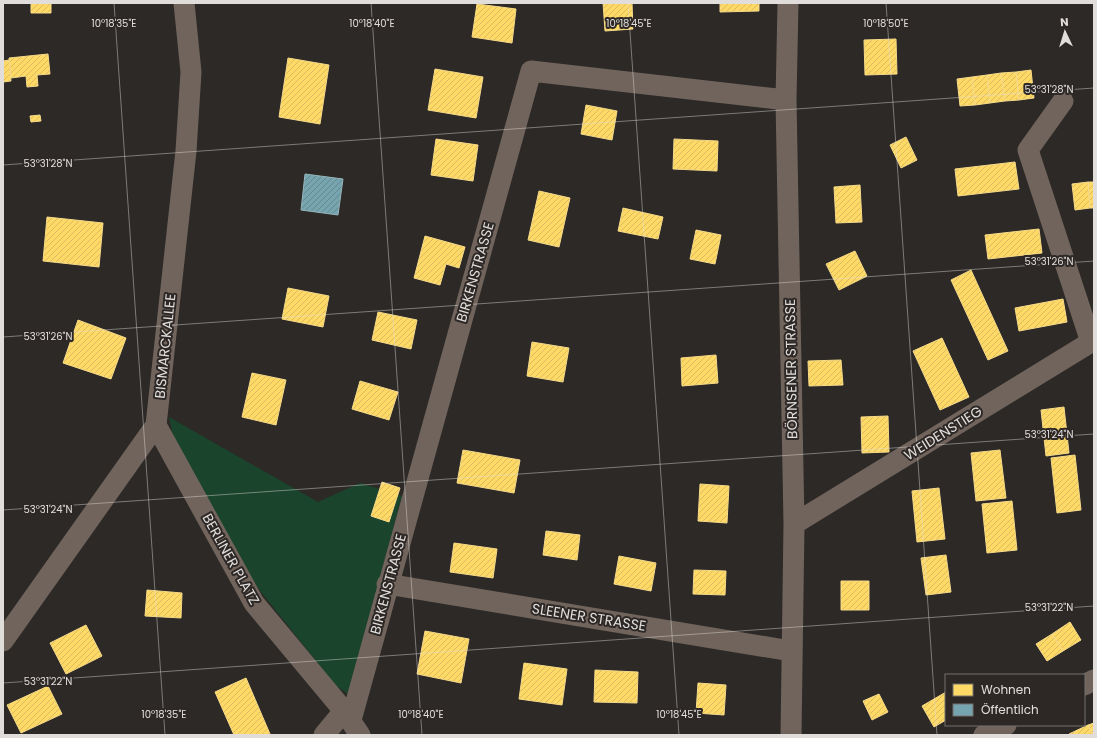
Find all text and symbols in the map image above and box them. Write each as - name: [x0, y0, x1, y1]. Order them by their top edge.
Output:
- north arrow: [1045, 12, 1085, 52]
- text: N: [1060, 14, 1069, 30]
- text: 10°18'35"E: [92, 16, 136, 31]
- text: 10°18'40"E: [349, 16, 395, 31]
- text: 10°18'45"E: [606, 16, 652, 31]
- text: 10°18'50"E: [863, 16, 909, 31]
- text: 53°31'28"N: [1025, 82, 1073, 97]
- text: 53°31'28"N: [24, 156, 72, 171]
- street label: BIRKENSTRASSE: [451, 220, 499, 324]
- text: 53°31'26"N: [1025, 254, 1074, 269]
- street label: BISMARCKALLEE: [150, 293, 180, 399]
- street label: BÖRNSENER STRASSE: [780, 299, 802, 439]
- text: 53°31'26"N: [24, 329, 73, 344]
- street label: WEIDENSTIEG: [900, 401, 986, 465]
- text: 53°31'24"N: [1025, 427, 1073, 442]
- text: 53°31'24"N: [24, 502, 72, 517]
- street label: BERLINER PLATZ: [198, 510, 264, 608]
- street label: BIRKENSTRASSE: [365, 532, 411, 636]
- street label: SLEENER STRASSE: [531, 598, 647, 636]
- text: 53°31'22"N: [1025, 600, 1073, 615]
- text: 53°31'22"N: [24, 674, 72, 689]
- legend: [945, 674, 1085, 726]
- text: Wohnen: [981, 681, 1031, 698]
- text: Öffentlich: [981, 701, 1039, 718]
- text: 10°18'35"E: [142, 707, 186, 722]
- text: 10°18'40"E: [398, 707, 444, 722]
- text: 10°18'45"E: [656, 707, 702, 722]

